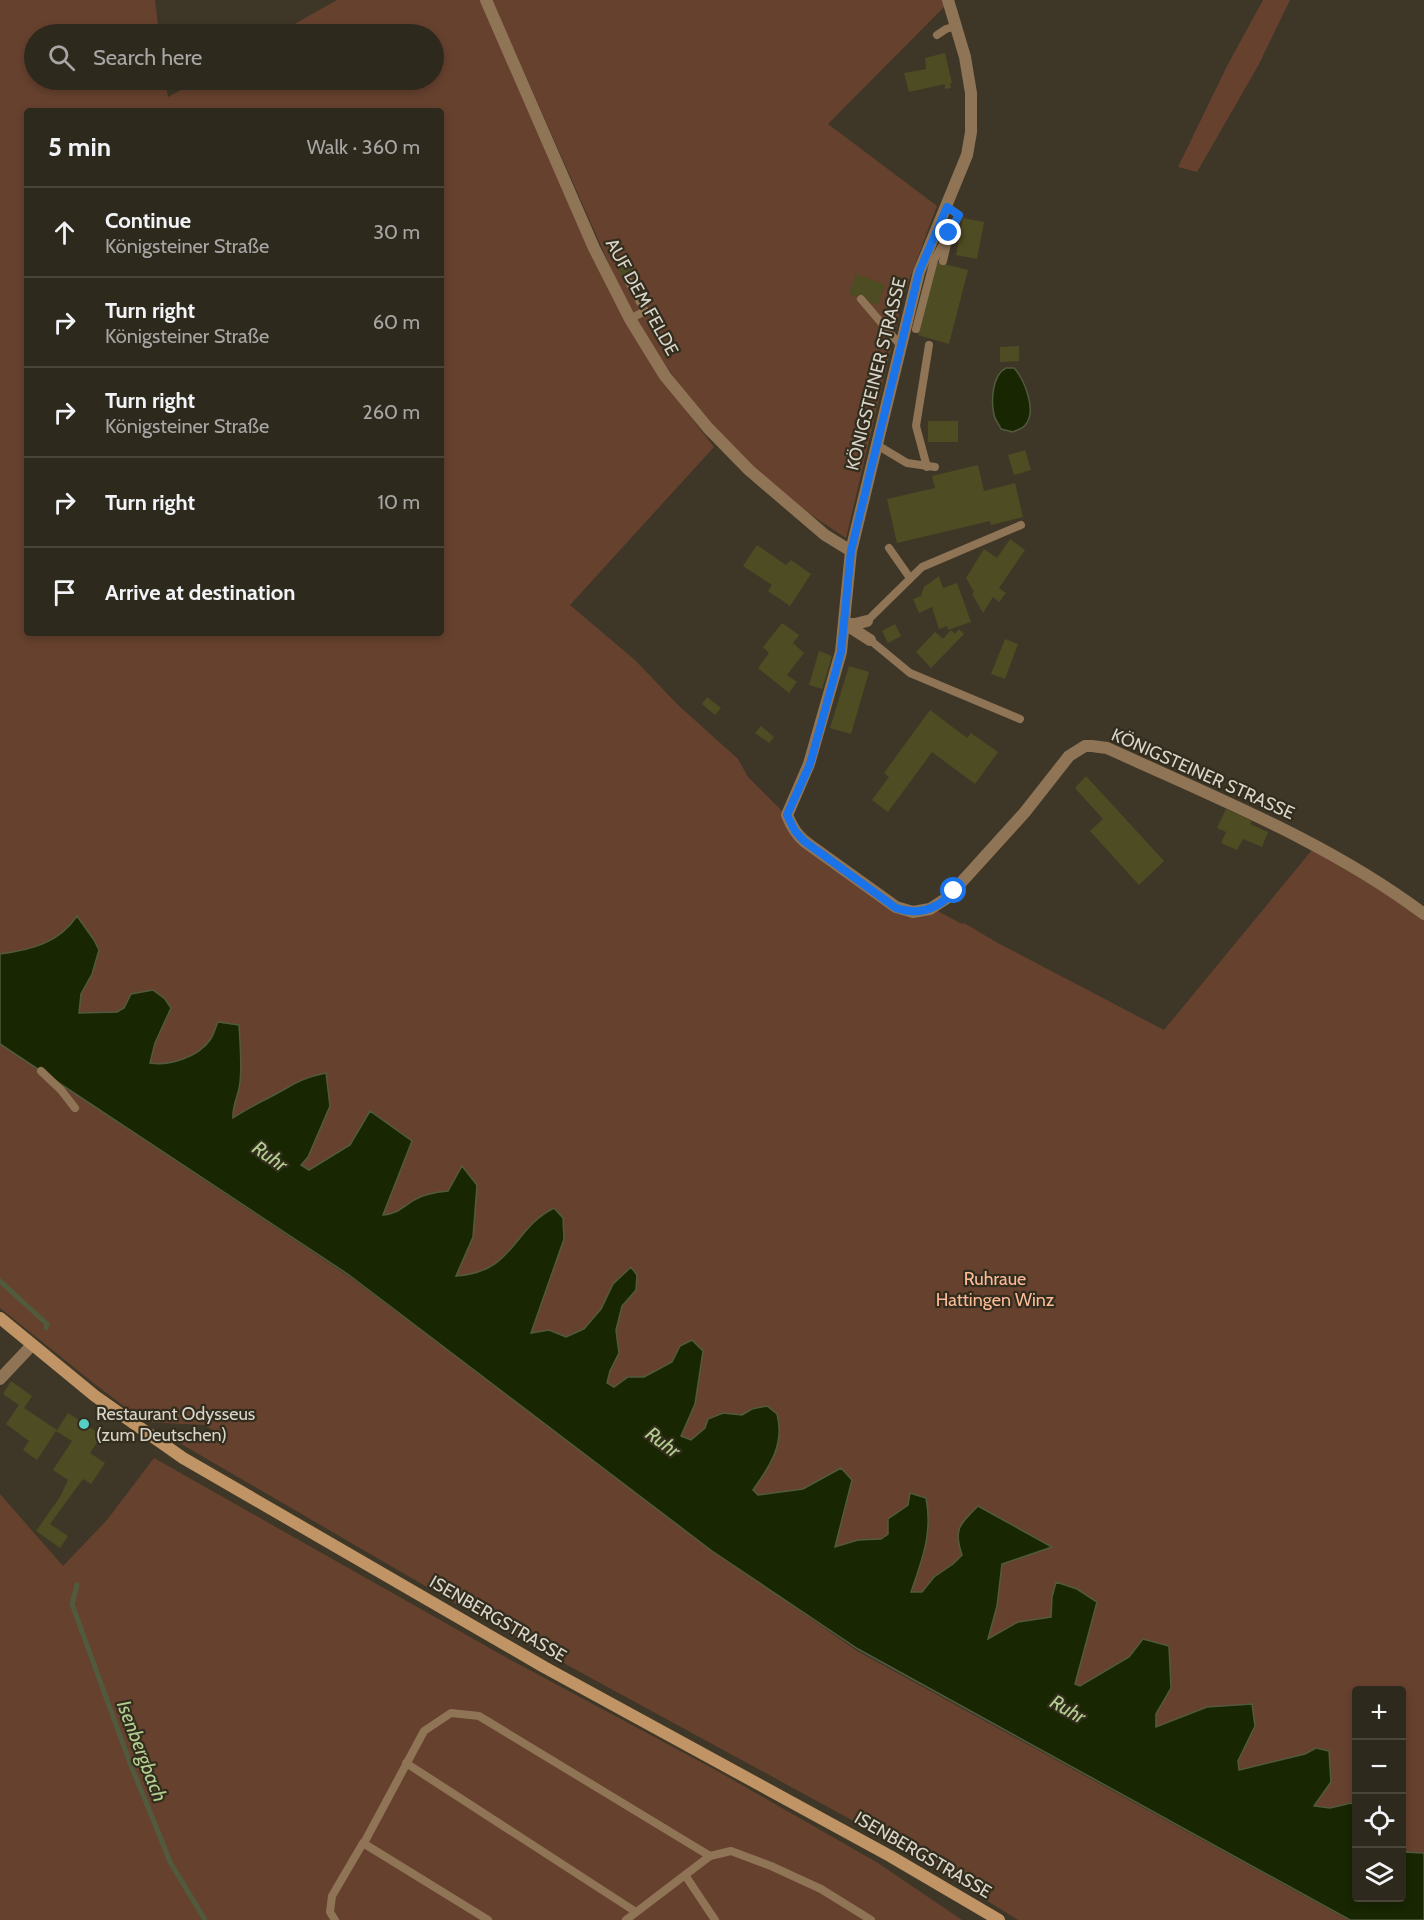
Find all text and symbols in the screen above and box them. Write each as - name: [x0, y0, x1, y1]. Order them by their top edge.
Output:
- search box: [24, 24, 444, 90]
- icon: search: [45, 41, 78, 74]
- text: Search here: [93, 44, 202, 71]
- text: 5 min: [48, 131, 111, 163]
- text: Walk · 360 m: [307, 135, 420, 159]
- text: Continue: [105, 207, 191, 234]
- icon: ahead: [48, 216, 81, 249]
- route end: [935, 219, 961, 245]
- text: 30 m: [373, 220, 420, 244]
- text: Königsteiner Straße: [105, 234, 269, 258]
- street label: AUF DEM FELDE: [601, 235, 683, 359]
- street label: KÖNIGSTEINER STRASSE: [841, 275, 911, 473]
- text: Turn right: [105, 297, 195, 324]
- icon: right: [48, 306, 81, 339]
- text: 60 m: [373, 310, 420, 334]
- text: Königsteiner Straße: [105, 324, 269, 348]
- text: Turn right: [105, 387, 195, 414]
- icon: right: [48, 396, 81, 429]
- text: 260 m: [362, 400, 420, 424]
- text: Königsteiner Straße: [105, 414, 269, 438]
- icon: right: [48, 486, 81, 519]
- text: Turn right: [105, 489, 195, 516]
- text: 10 m: [377, 490, 420, 514]
- icon: arrive: [48, 576, 81, 609]
- text: Arrive at destination: [105, 579, 295, 606]
- street label: KÖNIGSTEINER STRASSE: [1108, 724, 1298, 824]
- route start: [940, 877, 966, 903]
- water label: Ruhr: [248, 1135, 293, 1177]
- park label: Ruhraue Hattingen Winz: [936, 1268, 1055, 1311]
- place label: Restaurant Odysseus (zum Deutschen): [96, 1403, 255, 1446]
- marker: Restaurant Odysseus (zum Deutschen): [77, 1417, 91, 1431]
- water label: Ruhr: [641, 1421, 686, 1463]
- street label: ISENBERGSTRASSE: [426, 1571, 570, 1667]
- map controls: [1352, 1686, 1406, 1902]
- button: +: [1352, 1686, 1406, 1740]
- water label: Ruhr: [1046, 1689, 1091, 1729]
- water label: Isenbergbach: [112, 1697, 172, 1805]
- button: −: [1352, 1740, 1406, 1794]
- button: locate: [1352, 1794, 1406, 1848]
- street label: ISENBERGSTRASSE: [851, 1807, 995, 1903]
- button: layers: [1352, 1848, 1406, 1902]

